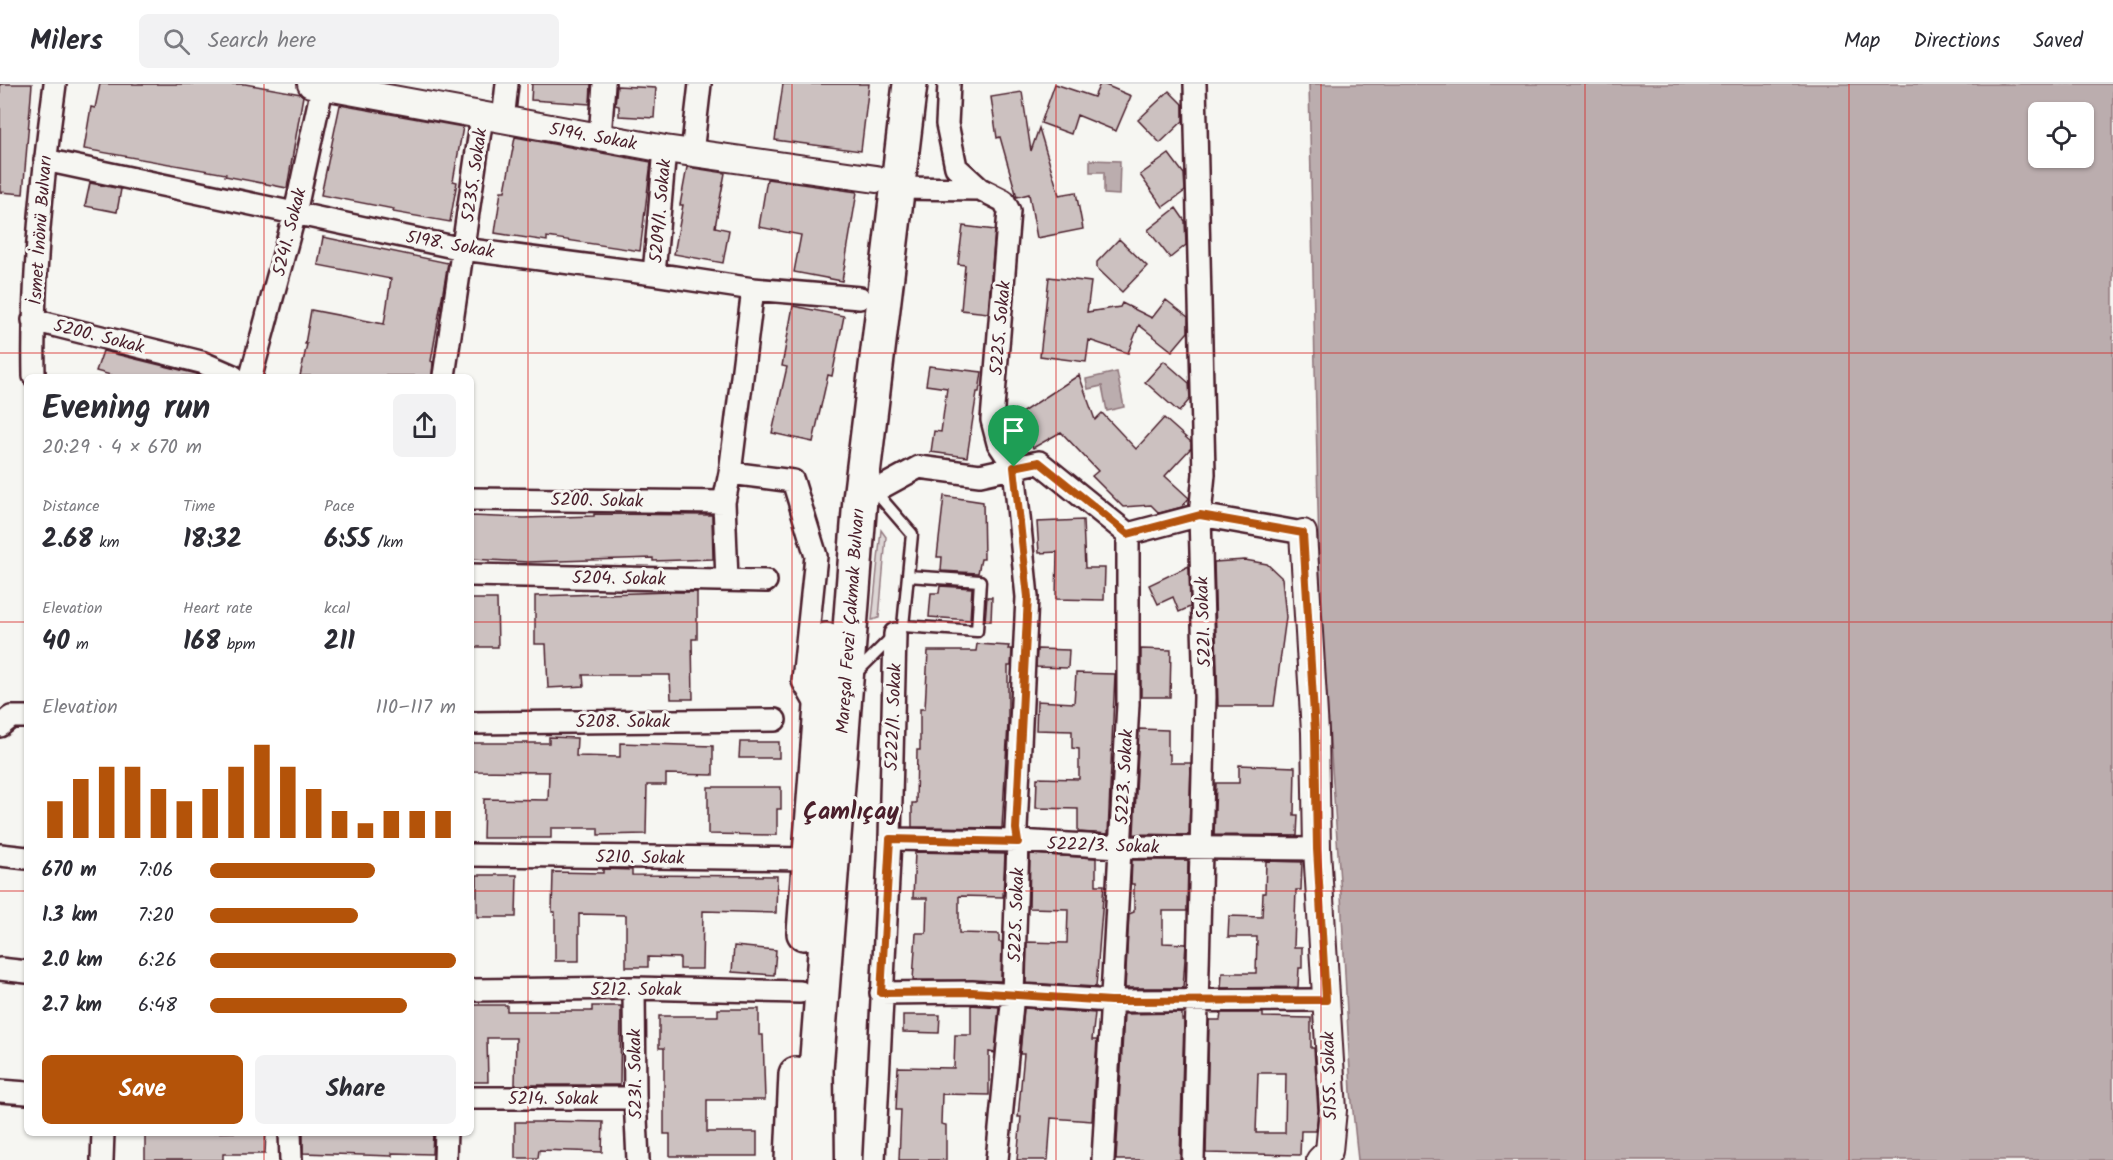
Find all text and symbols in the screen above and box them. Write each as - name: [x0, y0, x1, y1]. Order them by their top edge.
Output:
- search box: [139, 14, 559, 68]
- text: Milers: [30, 19, 103, 64]
- text: Search here: [208, 24, 316, 59]
- icon: search: [160, 25, 193, 58]
- text: Map: [1844, 25, 1880, 58]
- text: Directions: [1913, 25, 2000, 58]
- text: Saved: [2033, 25, 2083, 58]
- map controls: [2028, 102, 2094, 168]
- button: locate: [2028, 102, 2094, 168]
- street label: 5194. Sokak: [547, 116, 639, 160]
- street label: 5235. Sokak: [455, 126, 497, 224]
- street label: İsmet İnönü Bulvarı: [22, 154, 61, 306]
- street label: 5209/1. Sokak: [642, 157, 681, 264]
- street label: 5241. Sokak: [265, 185, 316, 280]
- street label: 5198. Sokak: [403, 223, 497, 268]
- street label: 5225. Sokak: [983, 279, 1020, 377]
- street label: 5200. Sokak: [50, 312, 148, 363]
- text: Evening run: [42, 383, 210, 436]
- button: share: [393, 394, 456, 457]
- pin: [988, 405, 1039, 467]
- icon: arrive: [997, 414, 1030, 447]
- text: 20:29 · 4 × 670 m: [42, 432, 202, 464]
- street label: 5200. Sokak: [550, 486, 644, 517]
- text: Distance: [42, 494, 100, 519]
- text: Time: [183, 494, 215, 519]
- text: Pace: [324, 494, 355, 519]
- street label: Mareşal Fevzi Çakmak Bulvarı: [829, 507, 874, 735]
- text: 2.68: [42, 519, 93, 561]
- text: 18:32: [183, 519, 242, 561]
- text: 6:55: [324, 519, 371, 561]
- text: km: [93, 530, 119, 555]
- text: /km: [371, 530, 403, 555]
- street label: 5204. Sokak: [572, 564, 667, 595]
- street label: 5221. Sokak: [1188, 576, 1221, 668]
- text: Elevation: [42, 596, 103, 621]
- text: Heart rate: [183, 596, 253, 621]
- text: kcal: [324, 596, 350, 621]
- text: 40: [42, 621, 70, 663]
- text: 168: [183, 621, 220, 663]
- text: 211: [324, 621, 355, 663]
- text: m: [70, 632, 89, 657]
- text: bpm: [220, 632, 256, 657]
- street label: 5222/1. Sokak: [878, 662, 911, 771]
- text: Elevation: [42, 692, 118, 724]
- text: 110–117 m: [376, 692, 456, 724]
- street label: 5208. Sokak: [576, 708, 671, 737]
- street label: 5223. Sokak: [1109, 728, 1143, 825]
- district label: Çamlıçay: [803, 793, 900, 832]
- street label: 5222/3. Sokak: [1046, 830, 1160, 863]
- street label: 5210. Sokak: [595, 843, 685, 874]
- text: 670 m: [42, 855, 97, 887]
- text: 7:06: [138, 855, 173, 887]
- street label: 5225. Sokak: [1001, 867, 1034, 963]
- text: 1.3 km: [42, 900, 98, 932]
- text: 7:20: [138, 900, 174, 932]
- text: 2.0 km: [42, 945, 103, 977]
- text: 6:26: [138, 945, 177, 977]
- street label: 5212. Sokak: [591, 976, 682, 1005]
- text: 2.7 km: [42, 990, 102, 1022]
- text: 6:48: [138, 990, 177, 1022]
- street label: 5231. Sokak: [621, 1028, 652, 1120]
- street label: 5155. Sokak: [1314, 1030, 1347, 1121]
- button: Save: [42, 1055, 243, 1124]
- button: Share: [255, 1055, 456, 1124]
- street label: 5214. Sokak: [508, 1085, 599, 1114]

